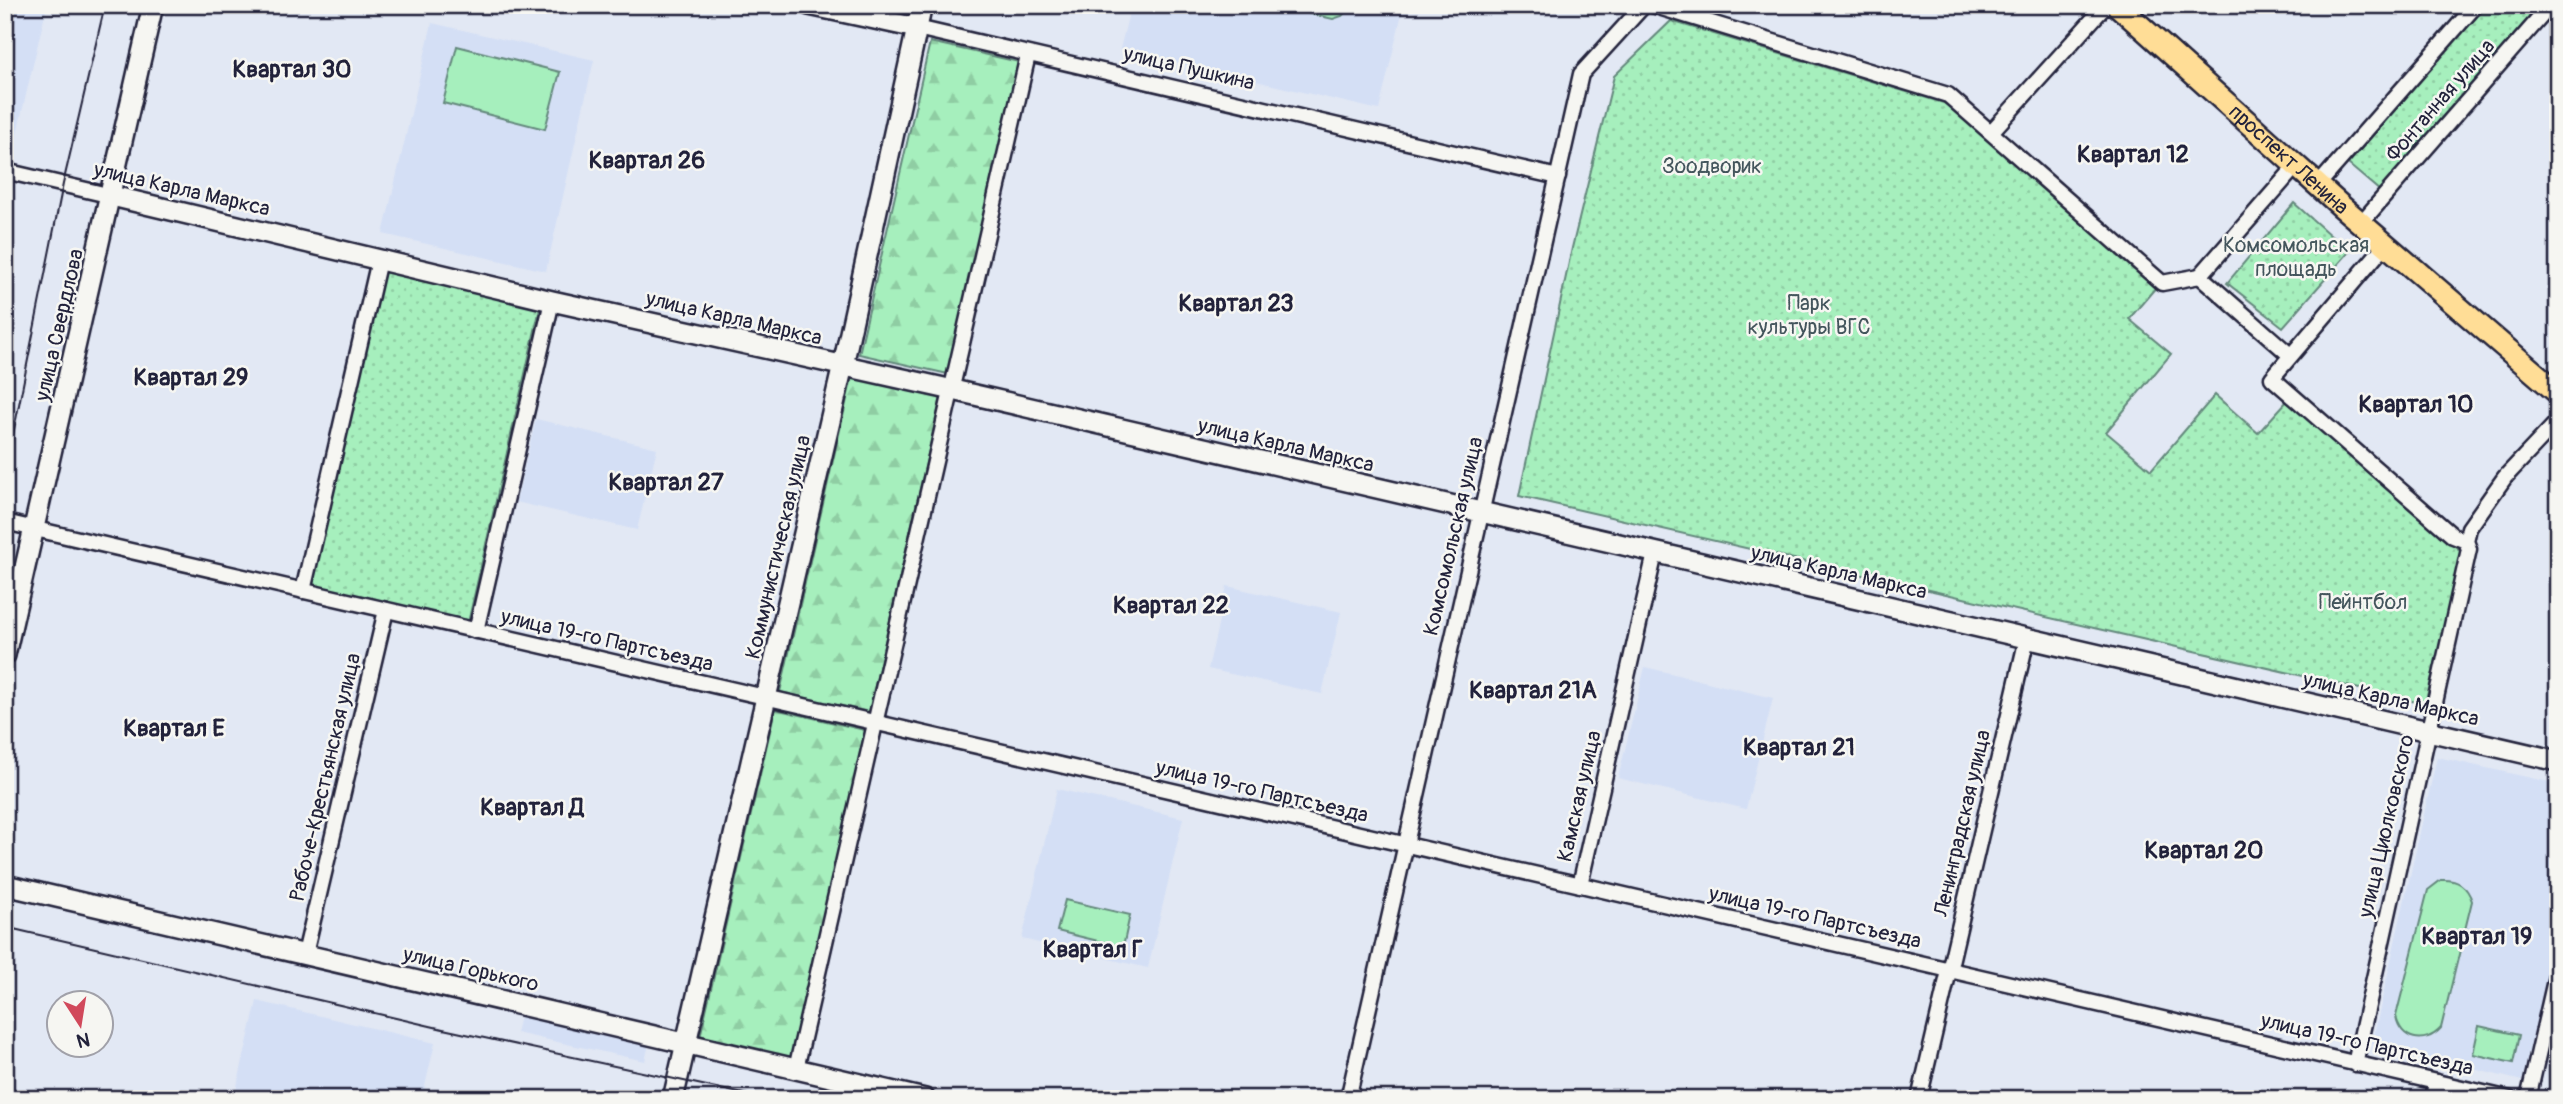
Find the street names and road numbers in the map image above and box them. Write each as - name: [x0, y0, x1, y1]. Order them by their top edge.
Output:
- street label: Фонтанная улица: [2380, 34, 2501, 167]
- street label: улица Пушкина: [1120, 40, 1257, 97]
- street label: проспект Ленина: [2223, 99, 2354, 221]
- street label: улица Карла Маркса: [90, 156, 273, 223]
- street label: улица Свердлова: [29, 246, 90, 405]
- street label: улица Карла Маркса: [642, 285, 825, 352]
- street label: улица Карла Маркса: [1194, 412, 1377, 479]
- street label: Коммунистическая улица: [740, 433, 817, 662]
- street label: Комсомольская улица: [1418, 434, 1489, 638]
- street label: улица Карла Маркса: [1747, 539, 1930, 606]
- street label: улица 19-го Партсъезда: [497, 603, 716, 678]
- street label: Рабоче-Крестьянская улица: [284, 650, 367, 904]
- street label: улица Карла Маркса: [2299, 666, 2482, 733]
- street label: Ленинградская улица: [1928, 727, 1997, 920]
- street label: Камская улица: [1551, 728, 1608, 864]
- street label: улица Циолковского: [2352, 732, 2421, 921]
- street label: улица 19-го Партсъезда: [1152, 754, 1371, 829]
- street label: улица 19-го Партсъезда: [1705, 880, 1924, 955]
- street label: улица Горького: [399, 941, 541, 998]
- street label: улица 19-го Партсъезда: [2257, 1007, 2476, 1082]

